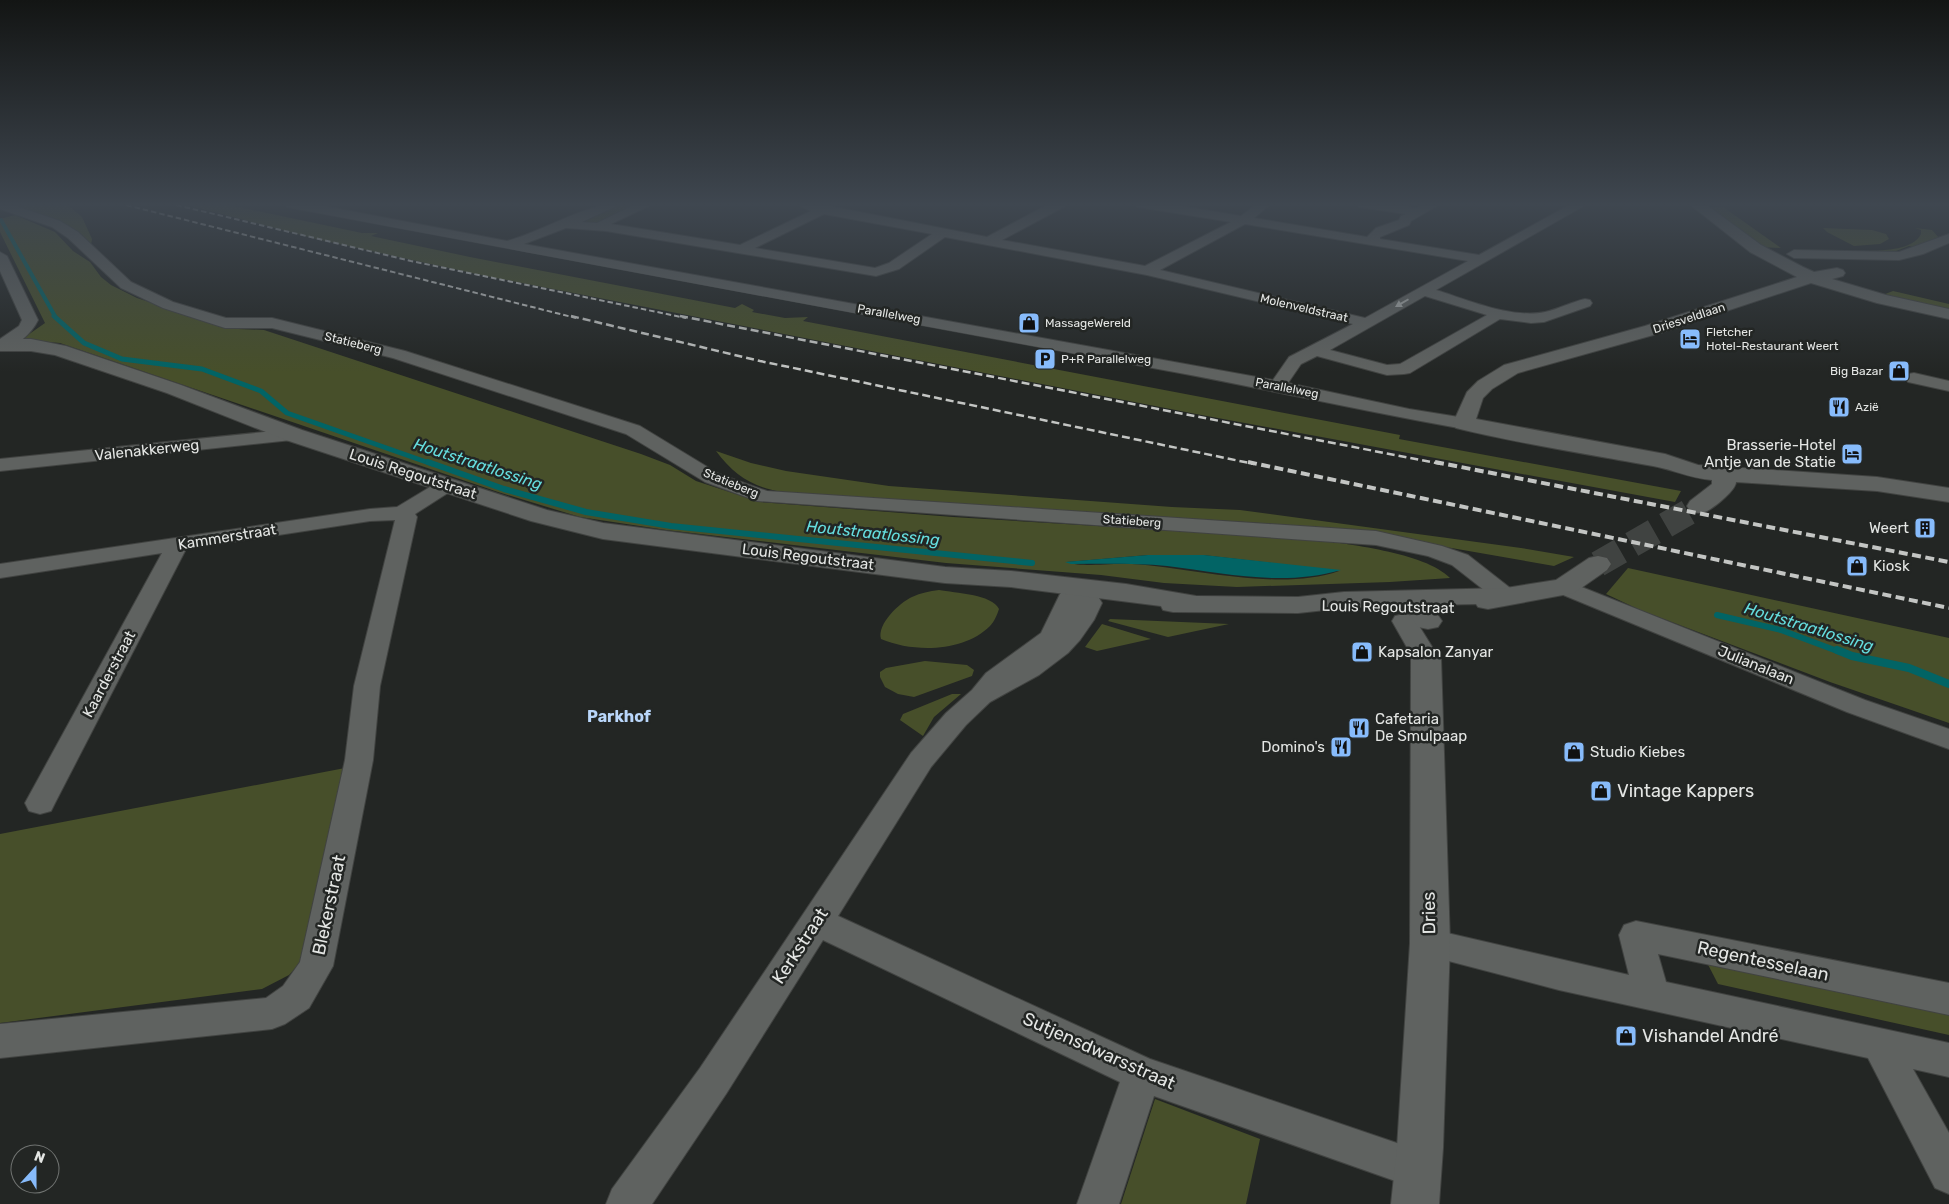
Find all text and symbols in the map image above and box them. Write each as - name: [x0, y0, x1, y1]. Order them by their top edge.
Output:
- street label: Molenveldstraat: [1259, 291, 1349, 325]
- one-way arrow: [1395, 298, 1408, 307]
- street label: Driesveldlaan: [1651, 300, 1727, 336]
- street label: Parallelweg: [856, 302, 922, 326]
- shop icon: MassageWereld: [1017, 311, 1041, 335]
- place label: MassageWereld: [1045, 316, 1131, 330]
- place label: Fletcher Hotel-Restaurant Weert: [1706, 325, 1839, 353]
- hotel icon: Fletcher Hotel-Restaurant Weert: [1678, 327, 1702, 351]
- street label: Statieberg: [323, 329, 383, 357]
- parking icon: P+R Parallelweg: [1033, 347, 1057, 371]
- place label: P+R Parallelweg: [1061, 352, 1151, 366]
- shop icon: Big Bazar: [1887, 359, 1911, 383]
- place label: Big Bazar: [1830, 364, 1883, 378]
- street label: Parallelweg: [1254, 375, 1320, 401]
- restaurant icon: Azië: [1827, 395, 1851, 419]
- place label: Azië: [1855, 400, 1879, 414]
- water label: Houtstraatlossing: [411, 434, 545, 494]
- street label: Valenakkerweg: [94, 436, 200, 464]
- place label: Brasserie-Hotel Antje van de Statie: [1704, 436, 1836, 471]
- hotel icon: Brasserie-Hotel Antje van de Statie: [1840, 442, 1864, 466]
- street label: Louis Regoutstraat: [347, 445, 479, 503]
- street label: Statieberg: [701, 466, 761, 500]
- street label: Statieberg: [1102, 512, 1162, 530]
- building icon: Weert: [1913, 516, 1937, 540]
- water label: Houtstraatlossing: [805, 517, 941, 550]
- place label: Weert: [1869, 519, 1909, 537]
- street label: Kammerstraat: [177, 520, 278, 554]
- street label: Louis Regoutstraat: [741, 540, 875, 574]
- shop icon: Kiosk: [1845, 554, 1869, 578]
- place label: Kiosk: [1873, 557, 1910, 575]
- street label: Louis Regoutstraat: [1321, 597, 1455, 617]
- water label: Houtstraatlossing: [1742, 598, 1876, 656]
- street label: Kaarderstraat: [79, 628, 139, 720]
- shop icon: Kapsalon Zanyar: [1350, 640, 1374, 664]
- street label: Julianalaan: [1715, 642, 1797, 688]
- place label: Kapsalon Zanyar: [1378, 643, 1493, 661]
- district label: Parkhof: [587, 707, 652, 726]
- place label: Cafetaria De Smulpaap: [1375, 710, 1467, 745]
- restaurant icon: Cafetaria De Smulpaap: [1347, 716, 1371, 740]
- restaurant icon: Domino's: [1329, 735, 1353, 759]
- place label: Domino's: [1261, 738, 1325, 756]
- shop icon: Studio Kiebes: [1562, 740, 1586, 764]
- place label: Studio Kiebes: [1590, 743, 1685, 761]
- shop icon: Vintage Kappers: [1589, 779, 1613, 803]
- place label: Vintage Kappers: [1617, 780, 1754, 802]
- street label: Blekerstraat: [308, 853, 350, 957]
- street label: Dries: [1418, 891, 1440, 935]
- street label: Kerkstraat: [767, 904, 833, 988]
- street label: Regentesselaan: [1695, 936, 1831, 986]
- street label: Sutjensdwarsstraat: [1019, 1008, 1179, 1094]
- shop icon: Vishandel André: [1614, 1024, 1638, 1048]
- place label: Vishandel André: [1642, 1025, 1779, 1047]
- north arrow: [10, 1144, 60, 1194]
- text: N: [32, 1148, 47, 1167]

